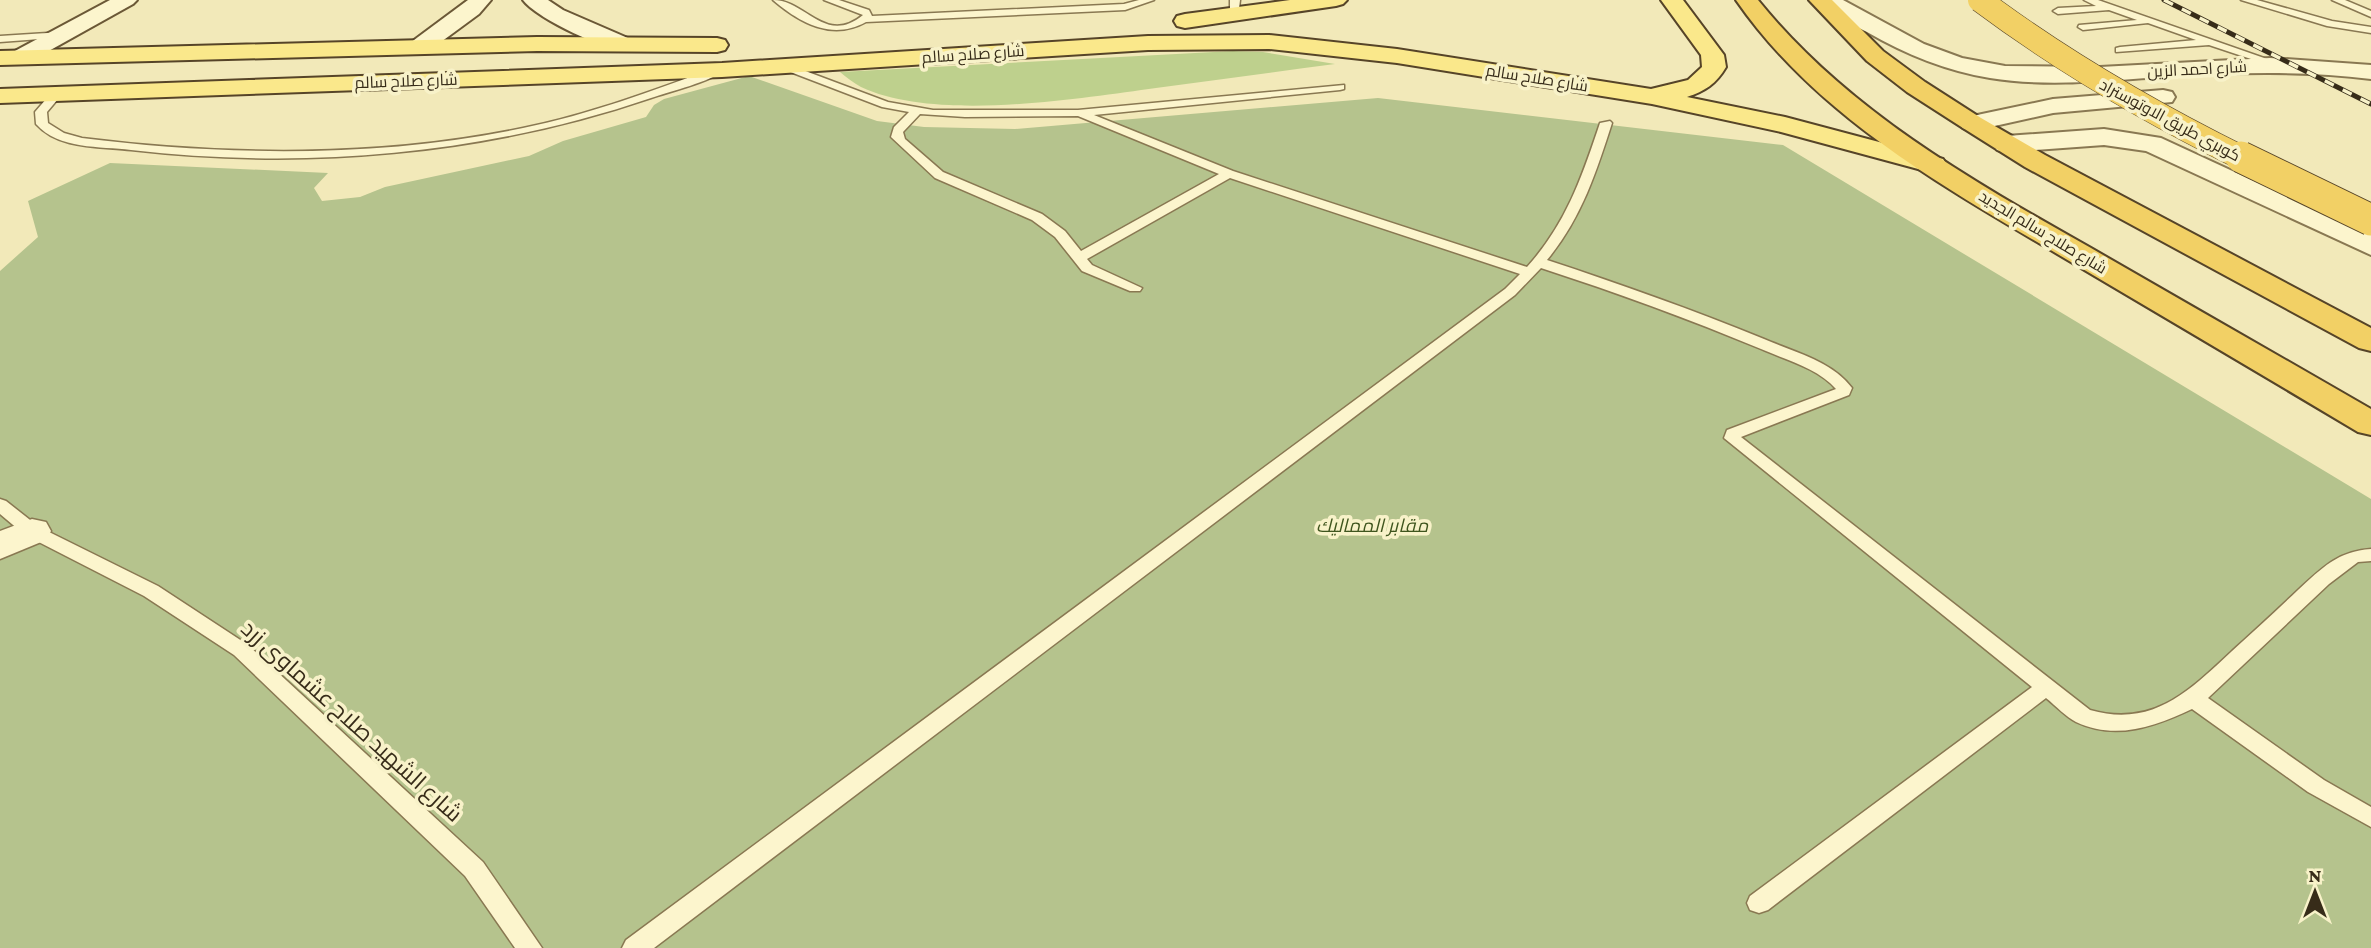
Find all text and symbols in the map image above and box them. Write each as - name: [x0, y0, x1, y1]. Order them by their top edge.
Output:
- street label: شارع صلاح سالم: [921, 42, 1025, 69]
- street label: شارع احمد الزين: [2147, 58, 2247, 83]
- street label: شارع صلاح سالم: [1484, 62, 1589, 97]
- street label: شارع صلاح سالم: [354, 71, 458, 94]
- street label: كوبري طريق الاوتوستراد: [2094, 76, 2243, 169]
- street label: شارع صلاح سالم الجديد: [1975, 187, 2110, 279]
- park label: مقابر المماليك: [1316, 515, 1429, 537]
- street label: شارع الشهيد صلاح عشماوى زرد: [234, 615, 468, 829]
- north arrow: [2280, 857, 2350, 927]
- text: N: [2309, 865, 2322, 886]

